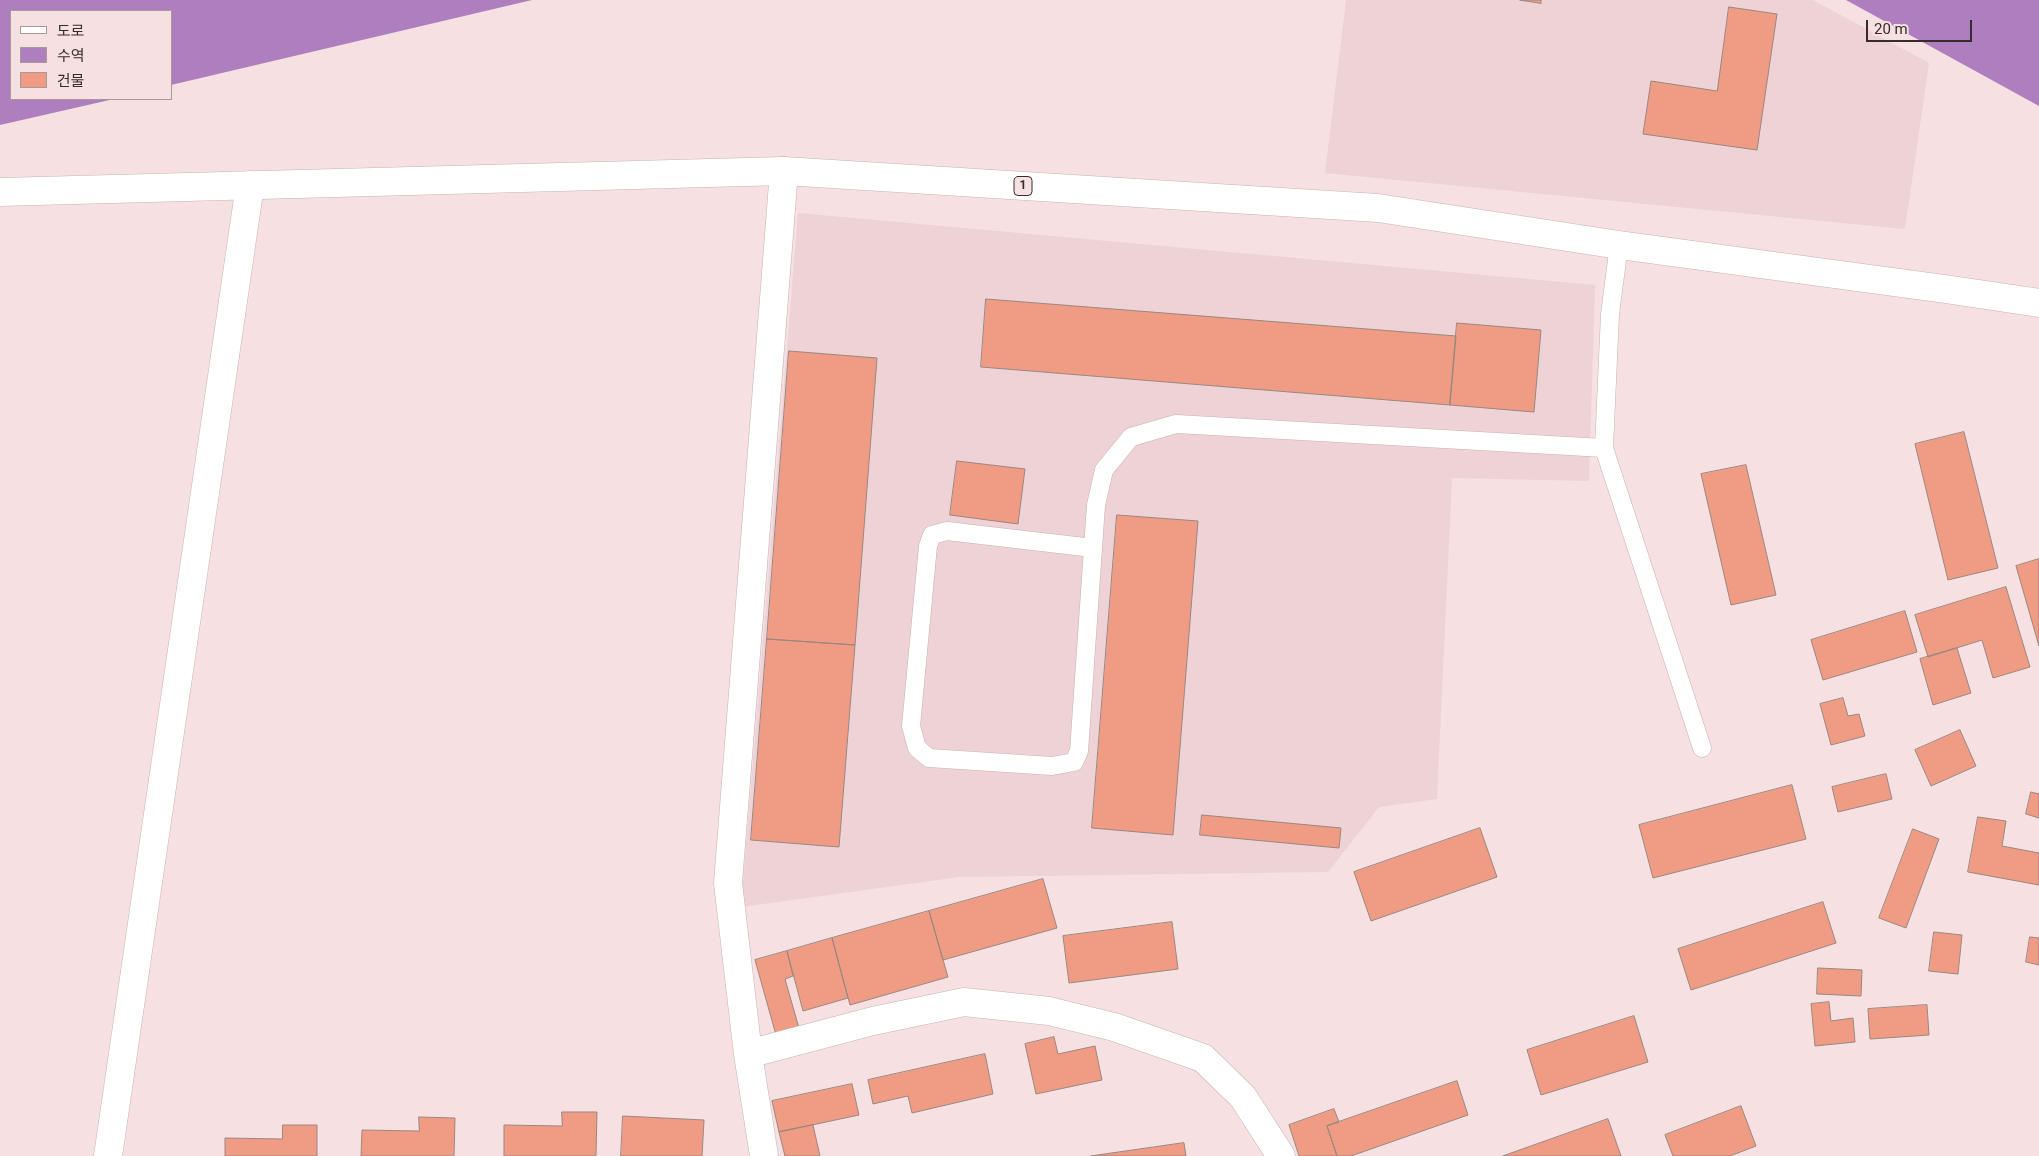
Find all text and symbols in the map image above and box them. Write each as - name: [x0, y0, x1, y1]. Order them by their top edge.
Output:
- legend: [10, 10, 172, 100]
- scale bar: [1869, 10, 1975, 42]
- text: 20 m: [1874, 20, 1908, 38]
- text: 도로: [57, 22, 85, 40]
- text: 수역: [57, 47, 85, 65]
- text: 건물: [57, 72, 85, 90]
- road number: 1: [1014, 177, 1032, 196]

